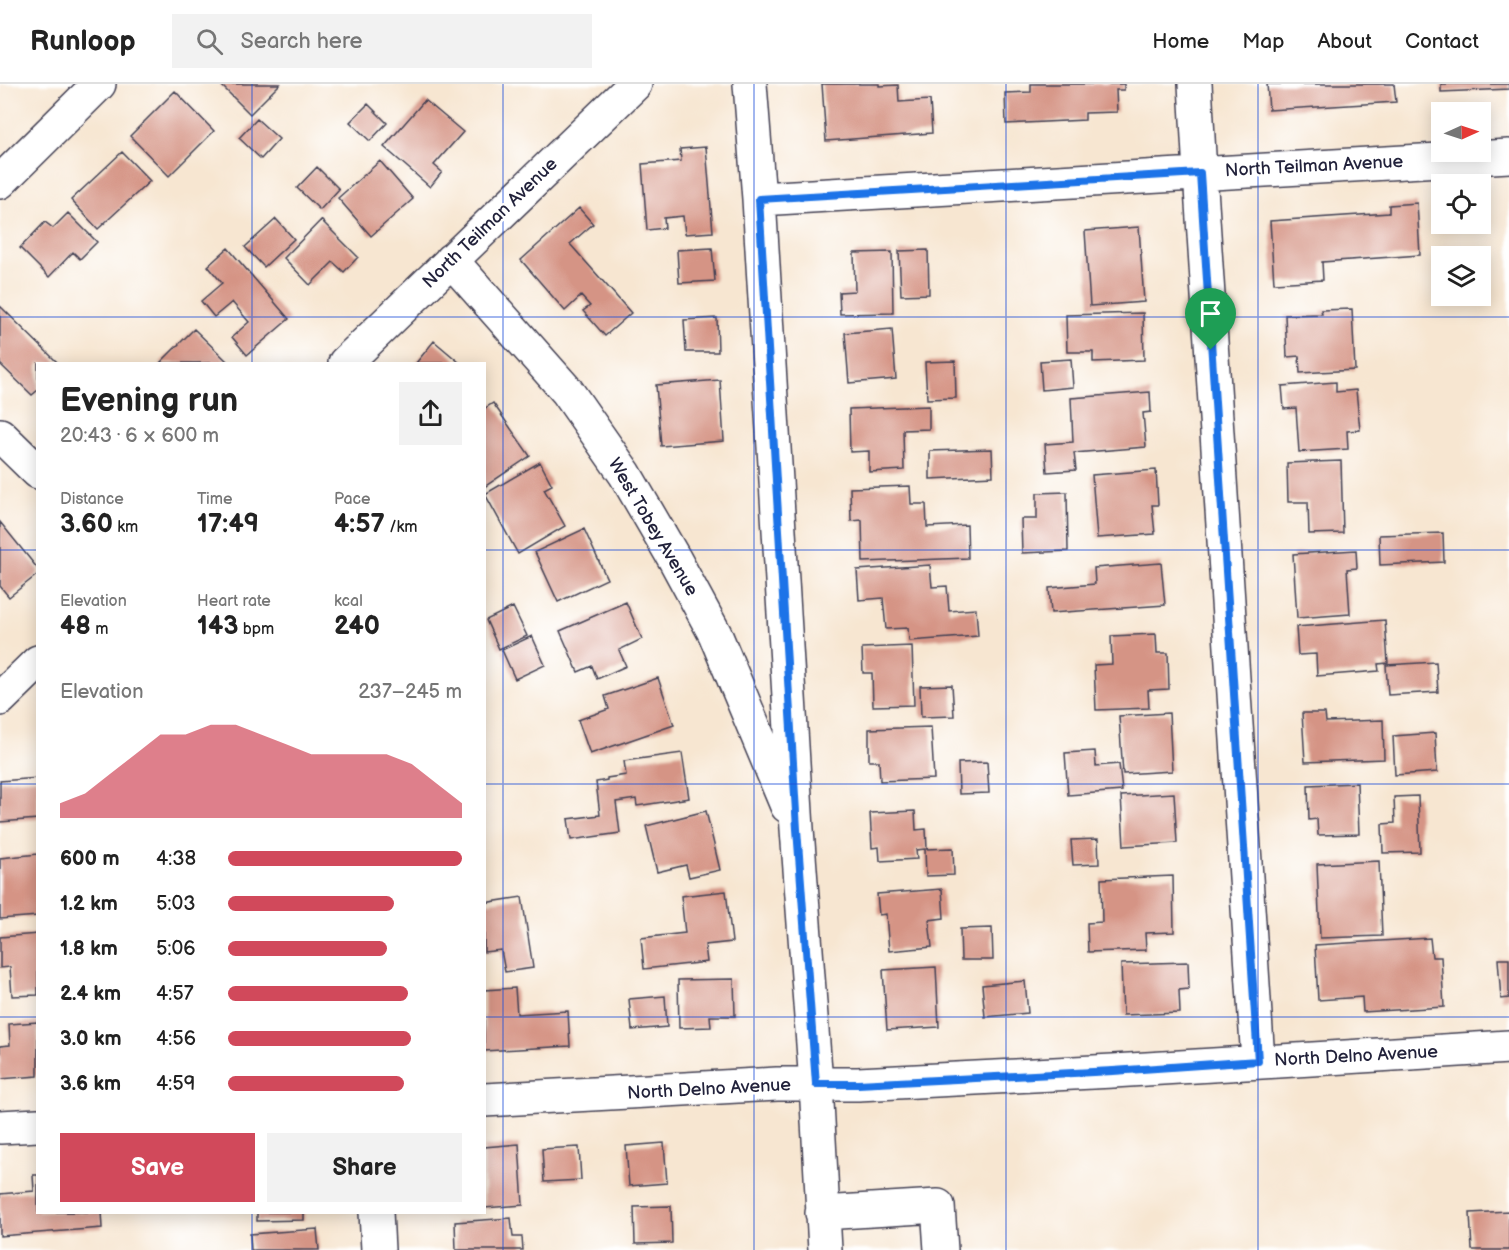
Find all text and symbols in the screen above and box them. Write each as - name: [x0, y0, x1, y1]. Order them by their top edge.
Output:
- search box: [172, 14, 592, 68]
- text: Runloop: [30, 25, 136, 58]
- icon: search: [193, 25, 226, 58]
- text: Search here: [241, 28, 362, 55]
- text: Home: [1152, 29, 1209, 54]
- text: Map: [1242, 29, 1284, 54]
- text: About: [1317, 29, 1372, 54]
- text: Contact: [1405, 29, 1479, 54]
- north arrow: [1431, 102, 1491, 162]
- map controls: [1431, 102, 1491, 306]
- street label: North Teilman Avenue: [1224, 151, 1404, 181]
- street label: North Teilman Avenue: [418, 153, 562, 293]
- button: locate: [1431, 174, 1491, 234]
- button: layers: [1431, 246, 1491, 306]
- pin: [1185, 288, 1236, 350]
- icon: arrive: [1194, 297, 1227, 330]
- text: Evening run: [60, 381, 238, 421]
- button: share: [399, 382, 462, 445]
- text: 20:43 · 6 × 600 m: [60, 424, 219, 448]
- street label: West Tobey Avenue: [604, 454, 703, 600]
- text: Distance: [60, 490, 124, 509]
- text: Time: [197, 490, 232, 509]
- text: Pace: [334, 490, 370, 509]
- text: 3.60: [60, 509, 113, 540]
- text: 17:49: [197, 509, 259, 540]
- text: 4:57: [334, 509, 385, 540]
- text: km: [113, 518, 138, 537]
- text: /km: [385, 518, 418, 537]
- text: Elevation: [60, 592, 127, 611]
- text: Heart rate: [197, 592, 271, 611]
- text: kcal: [334, 592, 363, 611]
- text: 48: [60, 611, 91, 642]
- text: 143: [197, 611, 238, 642]
- text: 240: [334, 611, 380, 642]
- text: m: [91, 620, 109, 639]
- text: bpm: [238, 620, 274, 639]
- text: Elevation: [60, 680, 143, 704]
- text: 237–245 m: [358, 680, 462, 704]
- text: 600 m: [60, 847, 120, 871]
- text: 4:38: [156, 847, 196, 871]
- text: 1.2 km: [60, 892, 118, 916]
- text: 5:03: [156, 892, 196, 916]
- text: 1.8 km: [60, 937, 118, 961]
- text: 5:06: [156, 937, 195, 961]
- text: 2.4 km: [60, 982, 121, 1006]
- text: 4:57: [156, 982, 194, 1006]
- text: 3.0 km: [60, 1027, 121, 1051]
- text: 4:56: [156, 1027, 196, 1051]
- street label: North Delno Avenue: [1274, 1041, 1439, 1071]
- text: 3.6 km: [60, 1072, 121, 1096]
- text: 4:59: [156, 1072, 195, 1096]
- street label: North Delno Avenue: [627, 1074, 792, 1104]
- button: Save: [60, 1133, 255, 1202]
- button: Share: [267, 1133, 462, 1202]

